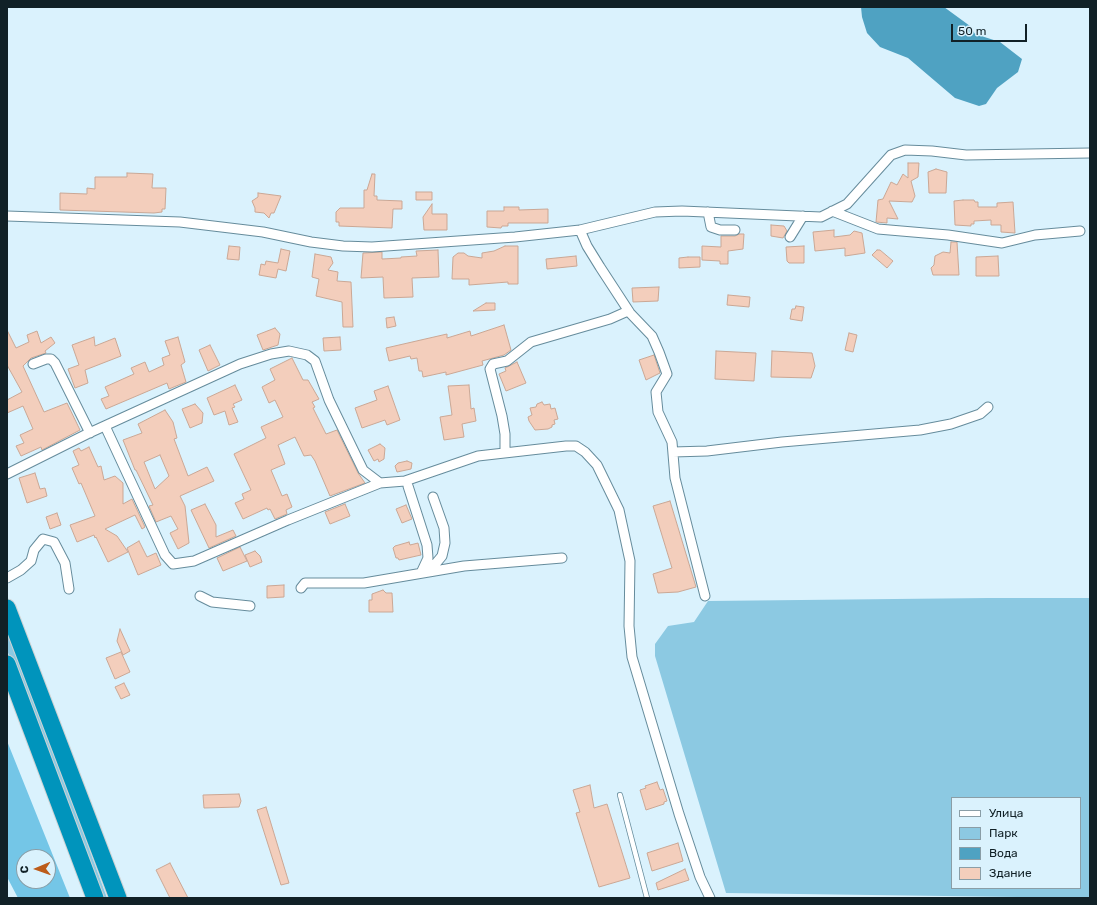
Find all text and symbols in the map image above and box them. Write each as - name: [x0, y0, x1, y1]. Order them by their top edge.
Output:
- scale bar: [953, 16, 1029, 42]
- text: 50 m: [958, 24, 986, 38]
- legend: [951, 797, 1081, 889]
- text: Улица: [989, 806, 1023, 820]
- text: Парк: [989, 826, 1018, 840]
- text: Вода: [989, 846, 1018, 860]
- north arrow: [16, 849, 56, 889]
- text: С: [18, 865, 31, 874]
- text: Здание: [989, 866, 1032, 880]

